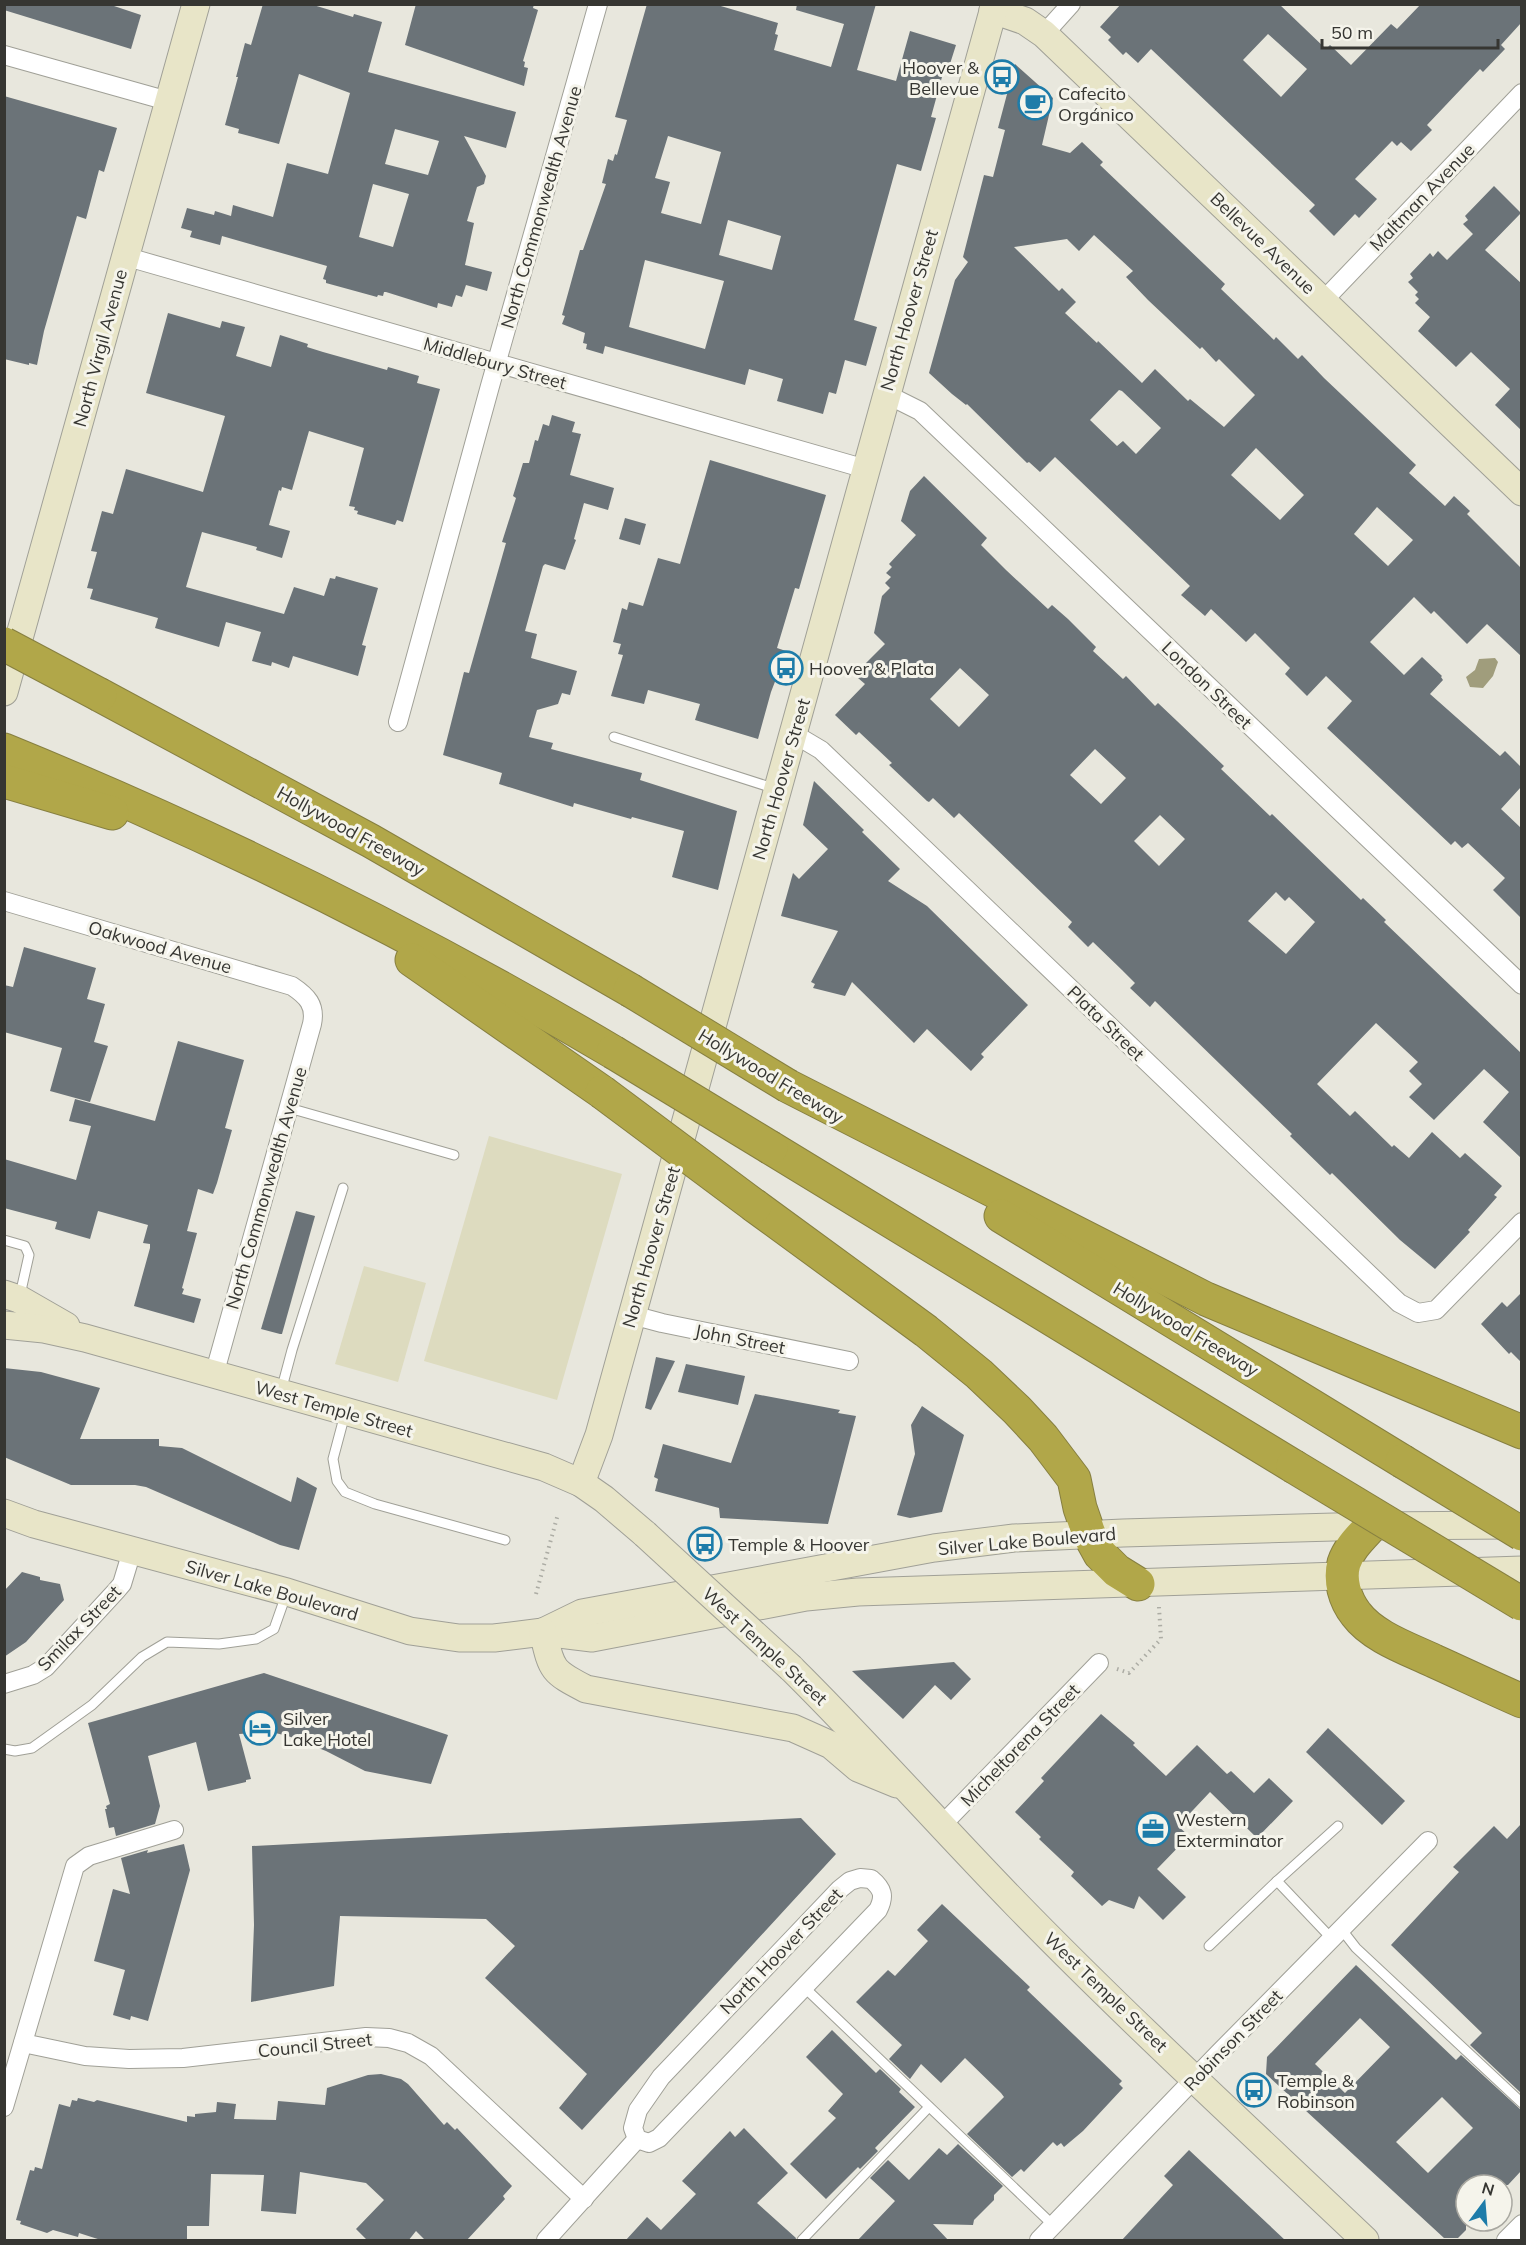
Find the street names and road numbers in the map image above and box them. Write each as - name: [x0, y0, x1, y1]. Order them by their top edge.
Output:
- street label: North Commonwealth Avenue: [495, 83, 587, 331]
- street label: Maltman Avenue: [1365, 138, 1479, 256]
- street label: Bellevue Avenue: [1206, 187, 1320, 299]
- street label: North Hoover Street: [875, 227, 943, 393]
- street label: North Virgil Avenue: [68, 267, 132, 429]
- street label: Middlebury Street: [421, 332, 569, 394]
- street label: London Street: [1157, 636, 1257, 734]
- street label: North Hoover Street: [747, 696, 815, 862]
- street label: Hollywood Freeway: [273, 781, 429, 881]
- street label: Oakwood Avenue: [86, 916, 234, 978]
- street label: Plata Street: [1063, 981, 1149, 1065]
- street label: Hollywood Freeway: [694, 1024, 848, 1129]
- street label: North Commonwealth Avenue: [220, 1064, 312, 1312]
- street label: North Hoover Street: [617, 1164, 685, 1330]
- street label: Hollywood Freeway: [1109, 1277, 1263, 1382]
- street label: John Street: [693, 1319, 787, 1359]
- street label: West Temple Street: [252, 1375, 416, 1443]
- street label: Silver Lake Boulevard: [937, 1522, 1117, 1560]
- street label: Silver Lake Boulevard: [183, 1554, 361, 1626]
- street label: Smilax Street: [32, 1580, 126, 1676]
- street label: West Temple Street: [698, 1582, 832, 1710]
- street label: Micheltorena Street: [956, 1679, 1084, 1811]
- street label: North Hoover Street: [715, 1883, 847, 2019]
- street label: West Temple Street: [1039, 1927, 1173, 2057]
- street label: Robinson Street: [1179, 1984, 1287, 2096]
- street label: Council Street: [257, 2028, 373, 2062]

